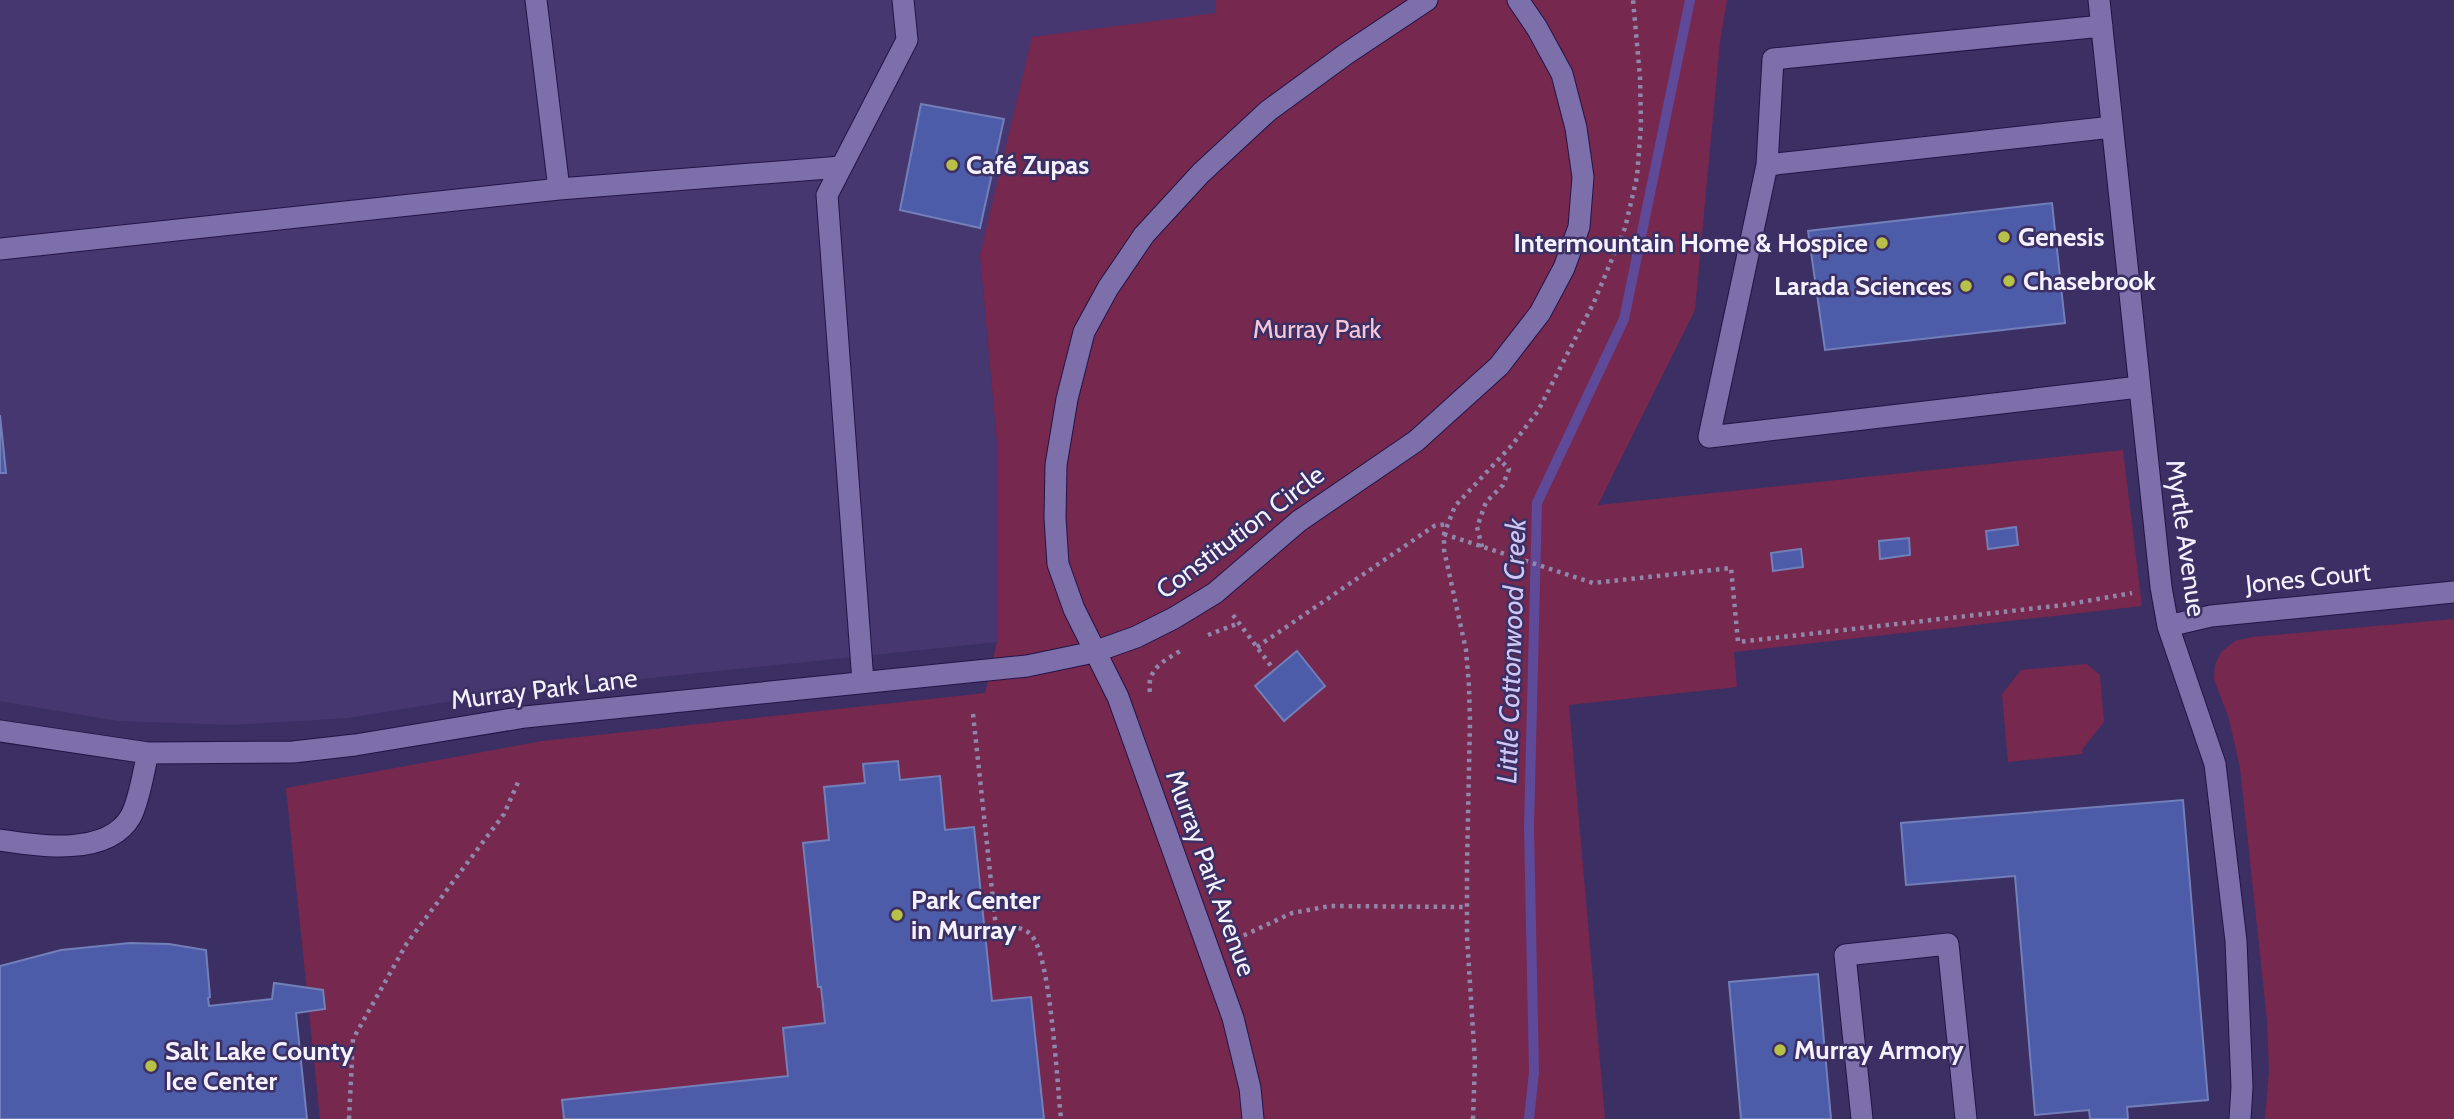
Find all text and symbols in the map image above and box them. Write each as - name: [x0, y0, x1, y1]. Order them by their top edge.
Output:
- place label: Café Zupas: [966, 149, 1089, 181]
- marker: Café Zupas: [944, 157, 960, 173]
- place label: Genesis: [2018, 221, 2105, 253]
- place label: Intermountain Home & Hospice: [1513, 227, 1868, 259]
- marker: Genesis: [1996, 229, 2012, 245]
- marker: Intermountain Home & Hospice: [1874, 235, 1890, 251]
- place label: Chasebrook: [2023, 265, 2156, 297]
- place label: Larada Sciences: [1774, 270, 1952, 302]
- marker: Chasebrook: [2001, 273, 2017, 289]
- marker: Larada Sciences: [1958, 278, 1974, 294]
- park label: Murray Park: [1253, 313, 1382, 345]
- street label: Myrtle Avenue: [2159, 457, 2213, 619]
- street label: Constitution Circle: [1150, 458, 1330, 606]
- water label: Little Cottonwood Creek: [1489, 517, 1533, 784]
- street label: Jones Court: [2243, 556, 2372, 601]
- street label: Murray Park Lane: [449, 662, 639, 716]
- street label: Murray Park Avenue: [1159, 766, 1263, 980]
- place label: Park Center in Murray: [911, 884, 1041, 946]
- marker: Park Center in Murray: [889, 907, 905, 923]
- place label: Murray Armory: [1794, 1034, 1964, 1066]
- place label: Salt Lake County Ice Center: [165, 1035, 354, 1097]
- marker: Murray Armory: [1772, 1042, 1788, 1058]
- marker: Salt Lake County Ice Center: [143, 1058, 159, 1074]

